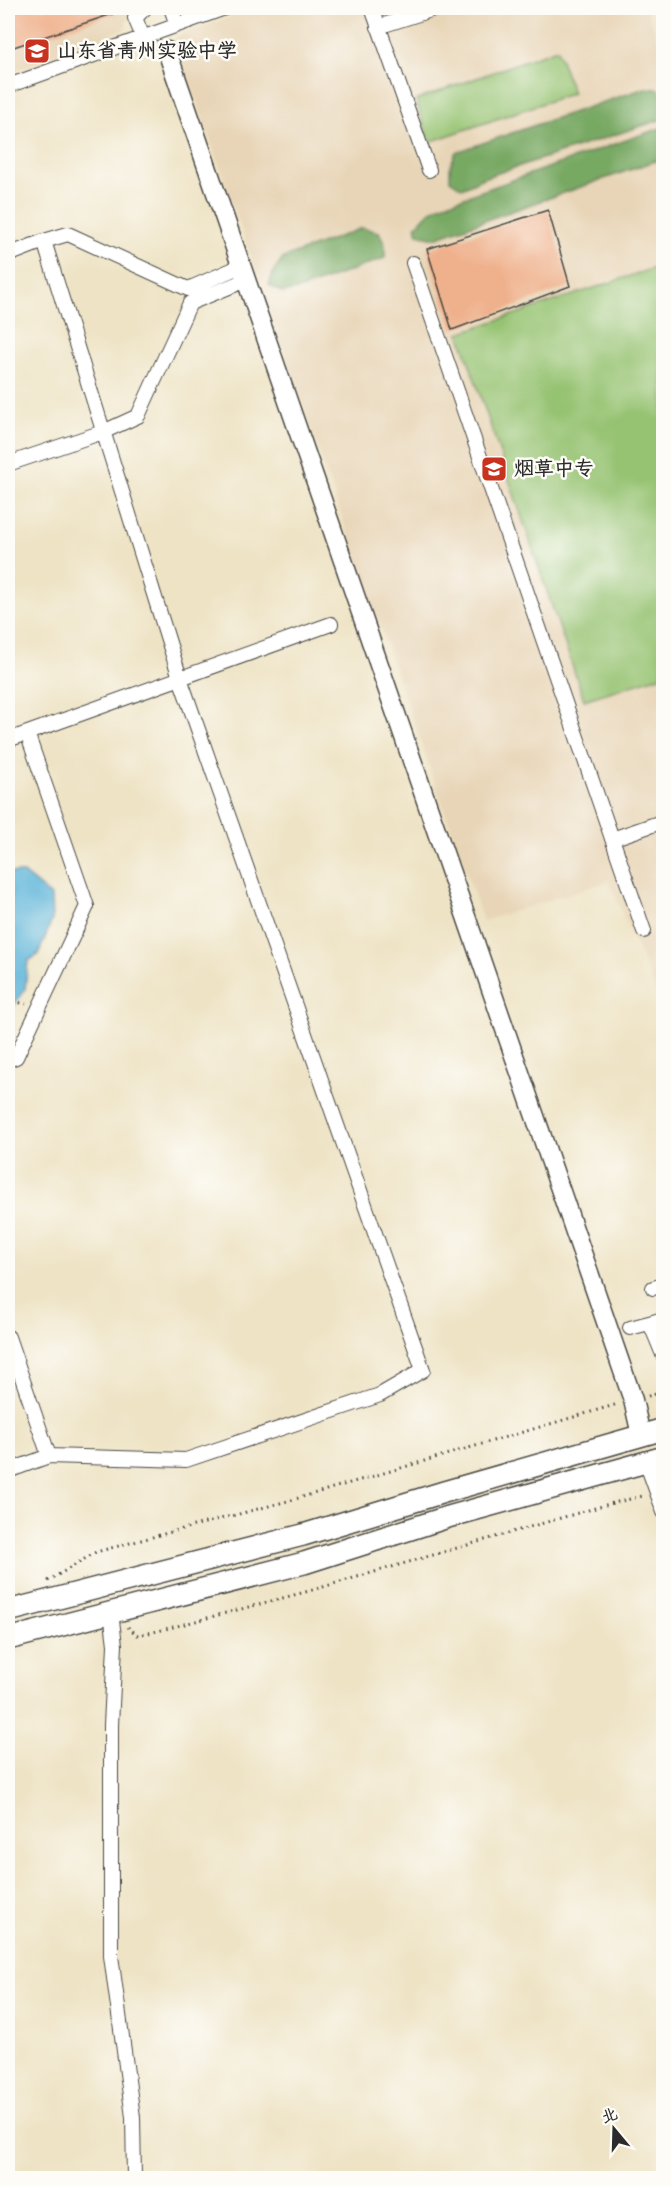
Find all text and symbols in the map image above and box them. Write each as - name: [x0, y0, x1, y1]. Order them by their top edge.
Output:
- school or university icon: 山东省青州实验中学: [22, 36, 52, 66]
- place label: 山东省青州实验中学: [57, 39, 237, 63]
- school or university icon: 烟草中专: [479, 454, 509, 484]
- place label: 烟草中专: [514, 457, 594, 481]
- north arrow: [584, 2099, 644, 2159]
- text: 北: [599, 2105, 620, 2128]

